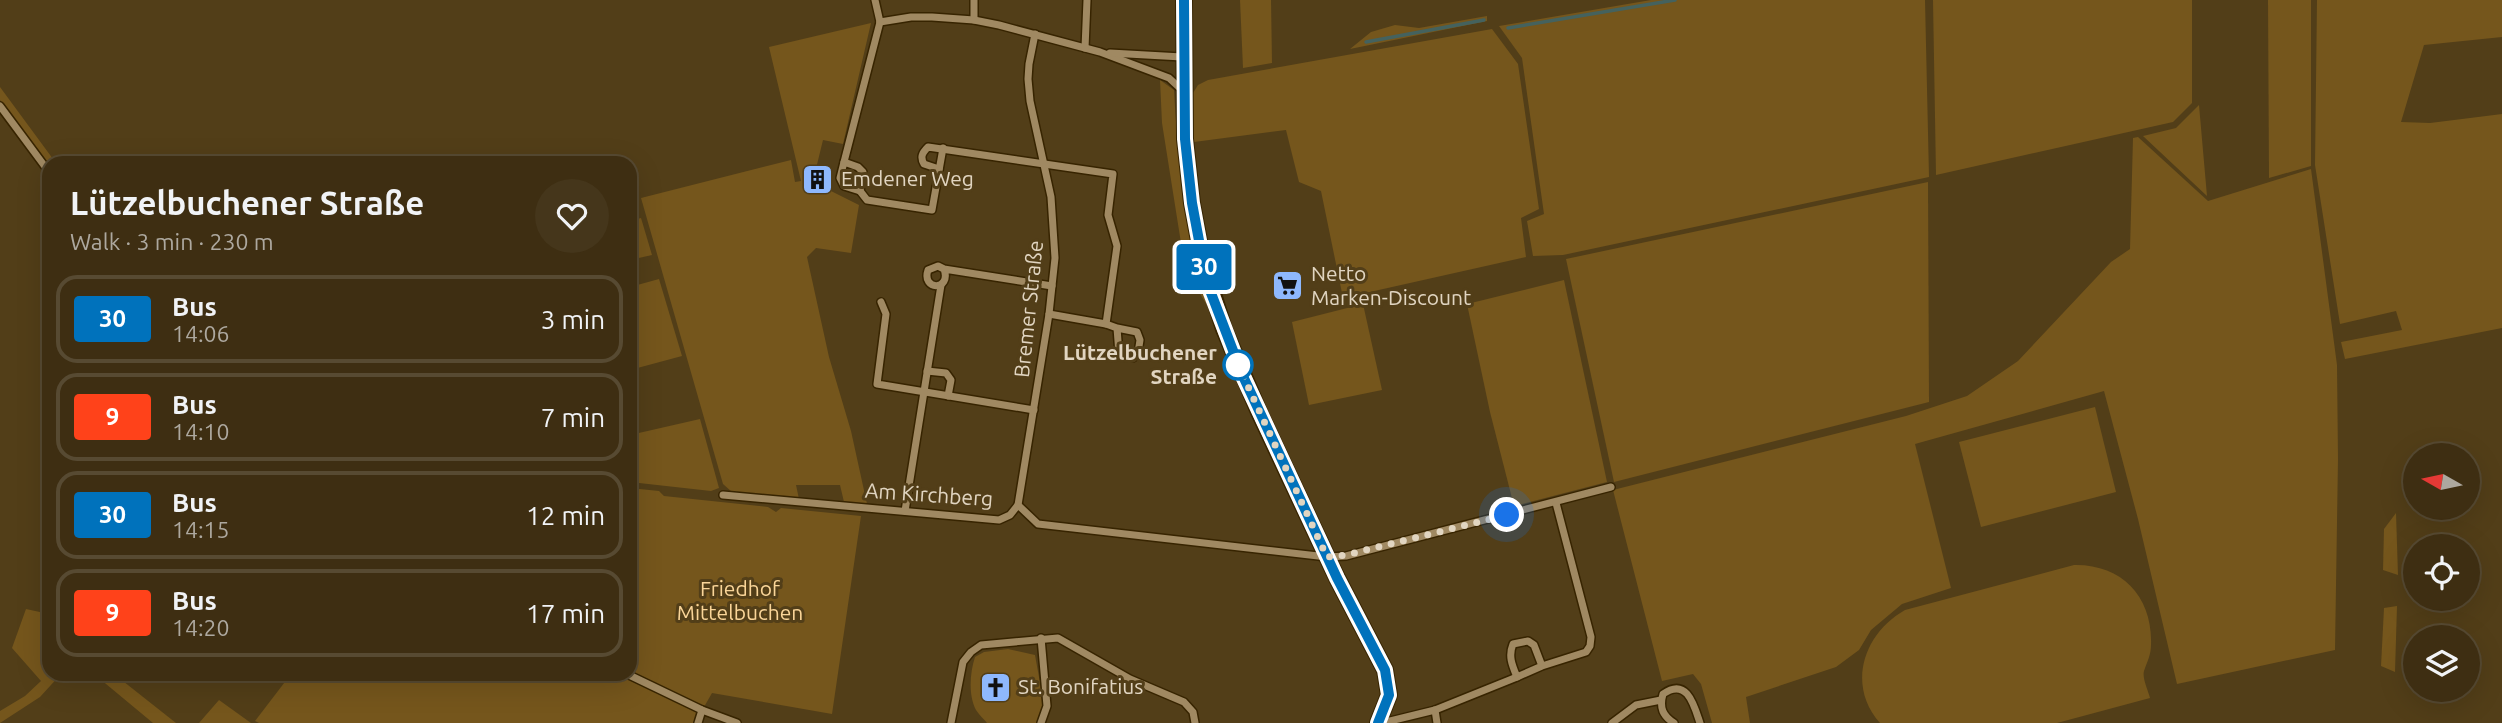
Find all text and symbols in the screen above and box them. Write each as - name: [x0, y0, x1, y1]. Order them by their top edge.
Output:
- building icon: Emdener Weg: [801, 162, 835, 196]
- place label: Emdener Weg: [841, 166, 974, 190]
- button: heart: [535, 179, 609, 253]
- text: Lützelbuchener Straße: [70, 184, 424, 221]
- text: Walk · 3 min · 230 m: [70, 229, 274, 254]
- street label: Bremer Straße: [1009, 239, 1047, 379]
- line badge: 30: [1172, 244, 1236, 290]
- text: 30: [1190, 253, 1218, 280]
- place label: Netto Marken-Discount: [1311, 261, 1471, 309]
- supermarket icon: Netto Marken-Discount: [1271, 269, 1305, 303]
- text: Bus: [172, 292, 217, 321]
- text: 30: [99, 305, 126, 332]
- text: 3 min: [541, 305, 605, 334]
- text: 14:06: [172, 321, 230, 346]
- place label: Lützelbuchener Straße: [1063, 340, 1217, 388]
- marker: Lützelbuchener Straße: [1223, 350, 1253, 380]
- text: Bus: [172, 390, 217, 419]
- text: 9: [106, 403, 119, 430]
- text: 7 min: [541, 403, 605, 432]
- text: 14:10: [172, 419, 230, 444]
- north arrow: [2403, 443, 2480, 520]
- map controls: [2403, 443, 2480, 702]
- street label: Am Kirchberg: [864, 478, 994, 510]
- text: Bus: [172, 488, 217, 517]
- your location: [1489, 497, 1524, 532]
- text: 30: [99, 501, 126, 528]
- text: 12 min: [526, 501, 605, 530]
- text: 14:15: [172, 517, 230, 542]
- button: locate: [2403, 534, 2480, 611]
- park label: Friedhof Mittelbuchen: [677, 576, 803, 624]
- text: Bus: [172, 586, 217, 615]
- text: 9: [106, 599, 119, 626]
- text: 17 min: [526, 599, 605, 628]
- text: 14:20: [172, 615, 230, 640]
- button: layers: [2403, 625, 2480, 702]
- church icon: St. Bonifatius: [978, 670, 1012, 704]
- place label: St. Bonifatius: [1018, 674, 1143, 698]

